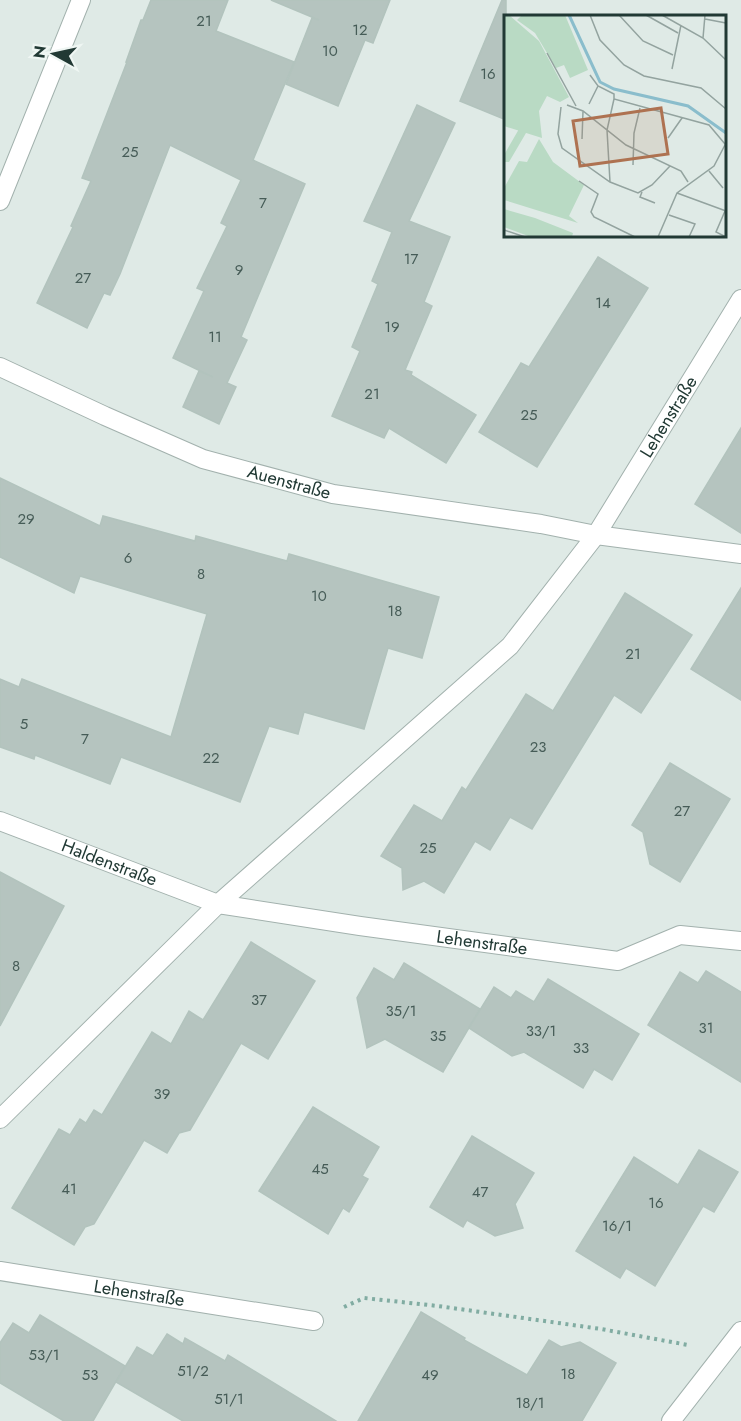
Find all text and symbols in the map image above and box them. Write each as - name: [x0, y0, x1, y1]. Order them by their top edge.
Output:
- house number: 21: [196, 10, 212, 32]
- inset map: [504, 15, 726, 237]
- house number: 12: [352, 19, 368, 41]
- north arrow: [24, 24, 84, 84]
- house number: 10: [322, 40, 338, 62]
- text: N: [27, 44, 52, 60]
- house number: 16: [480, 63, 496, 85]
- house number: 25: [122, 141, 139, 163]
- house number: 7: [259, 192, 267, 214]
- house number: 17: [404, 248, 418, 270]
- house number: 9: [235, 259, 243, 281]
- house number: 27: [75, 267, 91, 289]
- house number: 14: [595, 292, 611, 314]
- house number: 19: [384, 316, 400, 338]
- house number: 11: [208, 326, 222, 348]
- street label: Lehenstraße: [634, 371, 704, 463]
- house number: 21: [364, 383, 380, 405]
- house number: 25: [521, 404, 538, 426]
- street label: Auenstraße: [244, 458, 334, 506]
- house number: 29: [17, 508, 35, 530]
- house number: 6: [124, 547, 132, 569]
- house number: 8: [197, 563, 205, 585]
- house number: 10: [311, 585, 327, 607]
- house number: 18: [388, 600, 402, 622]
- house number: 21: [625, 643, 641, 665]
- house number: 5: [20, 713, 28, 735]
- house number: 7: [81, 728, 89, 750]
- house number: 23: [530, 736, 546, 758]
- house number: 22: [202, 747, 220, 769]
- house number: 27: [674, 800, 690, 822]
- street label: Haldenstraße: [58, 833, 161, 893]
- house number: 25: [420, 837, 437, 859]
- street label: Lehenstraße: [435, 924, 529, 962]
- house number: 8: [12, 955, 20, 977]
- house number: 37: [251, 989, 267, 1011]
- house number: 35/1: [385, 1000, 417, 1022]
- house number: 31: [699, 1017, 713, 1039]
- house number: 33/1: [526, 1020, 556, 1042]
- house number: 35: [430, 1025, 446, 1047]
- house number: 33: [573, 1037, 589, 1059]
- house number: 39: [154, 1083, 170, 1105]
- house number: 45: [311, 1158, 329, 1180]
- house number: 41: [61, 1178, 77, 1200]
- house number: 47: [472, 1181, 488, 1203]
- house number: 16: [648, 1192, 664, 1214]
- house number: 16/1: [602, 1215, 632, 1237]
- street label: Lehenstraße: [92, 1273, 186, 1313]
- house number: 53/1: [29, 1344, 59, 1366]
- house number: 51/2: [177, 1360, 209, 1382]
- house number: 18: [561, 1363, 575, 1385]
- house number: 53: [82, 1364, 98, 1386]
- house number: 49: [421, 1364, 439, 1386]
- house number: 51/1: [214, 1388, 244, 1410]
- house number: 18/1: [515, 1392, 545, 1414]

